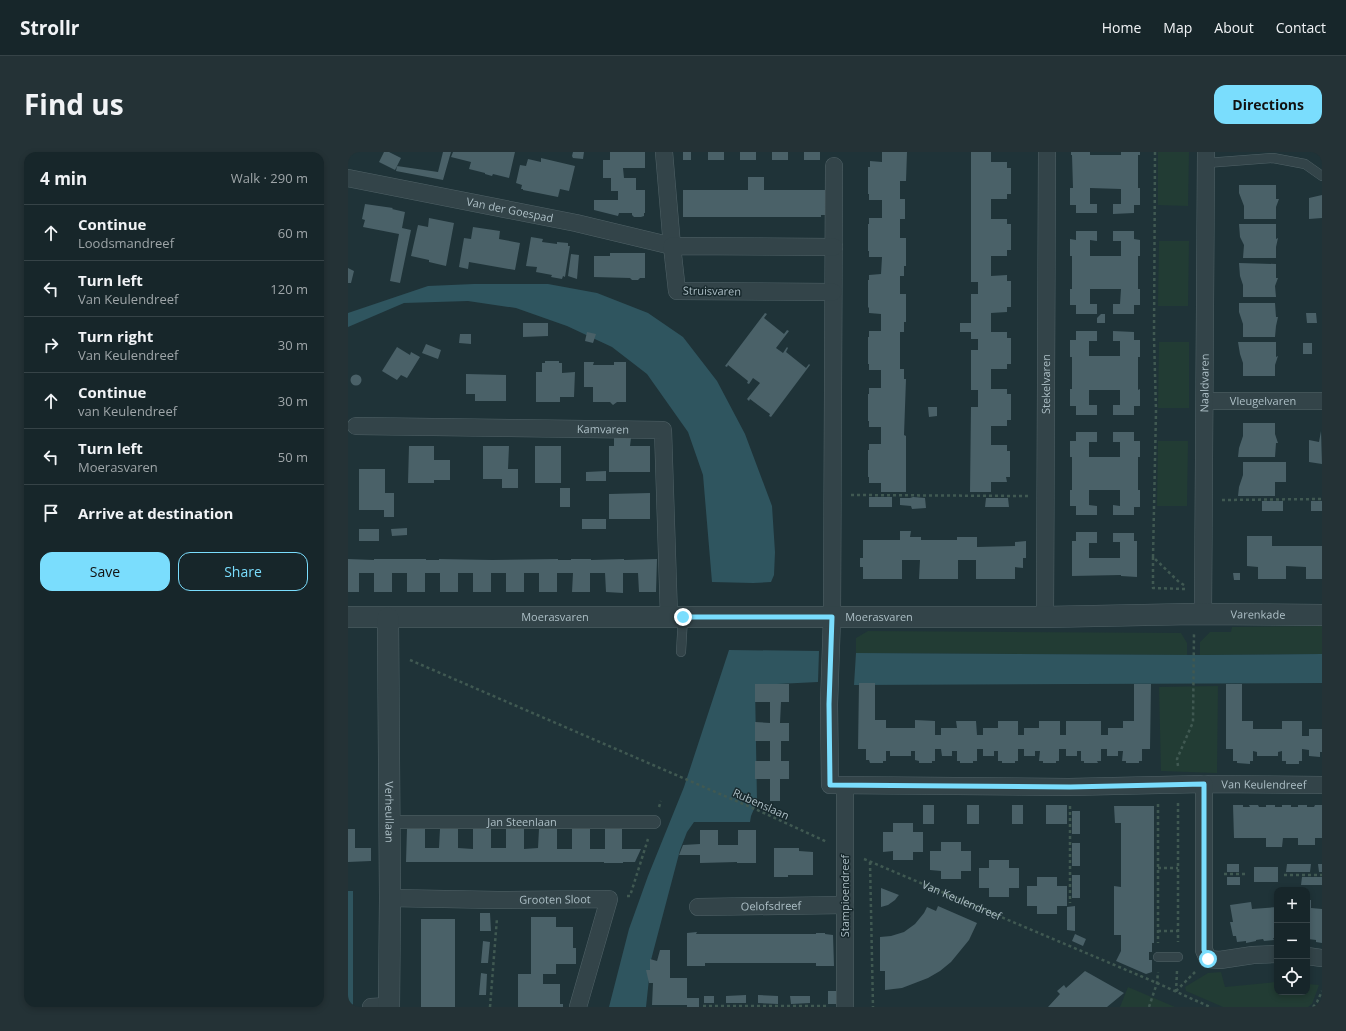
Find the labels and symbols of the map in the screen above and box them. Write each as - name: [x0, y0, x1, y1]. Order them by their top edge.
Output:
- street label: Van der Goespad: [465, 194, 555, 225]
- street label: Struisvaren: [683, 282, 741, 299]
- street label: Naaldvaren: [1196, 353, 1212, 413]
- street label: Stekelvaren: [1038, 354, 1053, 414]
- street label: Vleugelvaren: [1230, 393, 1296, 408]
- street label: Kamvaren: [577, 421, 629, 437]
- street label: Varenkade: [1230, 606, 1286, 622]
- route end: [674, 608, 692, 626]
- street label: Moerasvaren: [521, 609, 589, 624]
- street label: Moerasvaren: [845, 609, 913, 624]
- street label: Van Keulendreef: [1221, 776, 1308, 792]
- street label: Verheullaan: [382, 781, 398, 843]
- street label: Rubenslaan: [731, 784, 792, 823]
- street label: Jan Steenlaan: [486, 814, 557, 829]
- street label: Stampioendreef: [837, 853, 852, 937]
- street label: Van Keulendreef: [920, 876, 1005, 924]
- street label: Grooten Sloot: [519, 891, 591, 907]
- street label: Oelofsdreef: [741, 898, 803, 913]
- route start: [1199, 950, 1217, 968]

